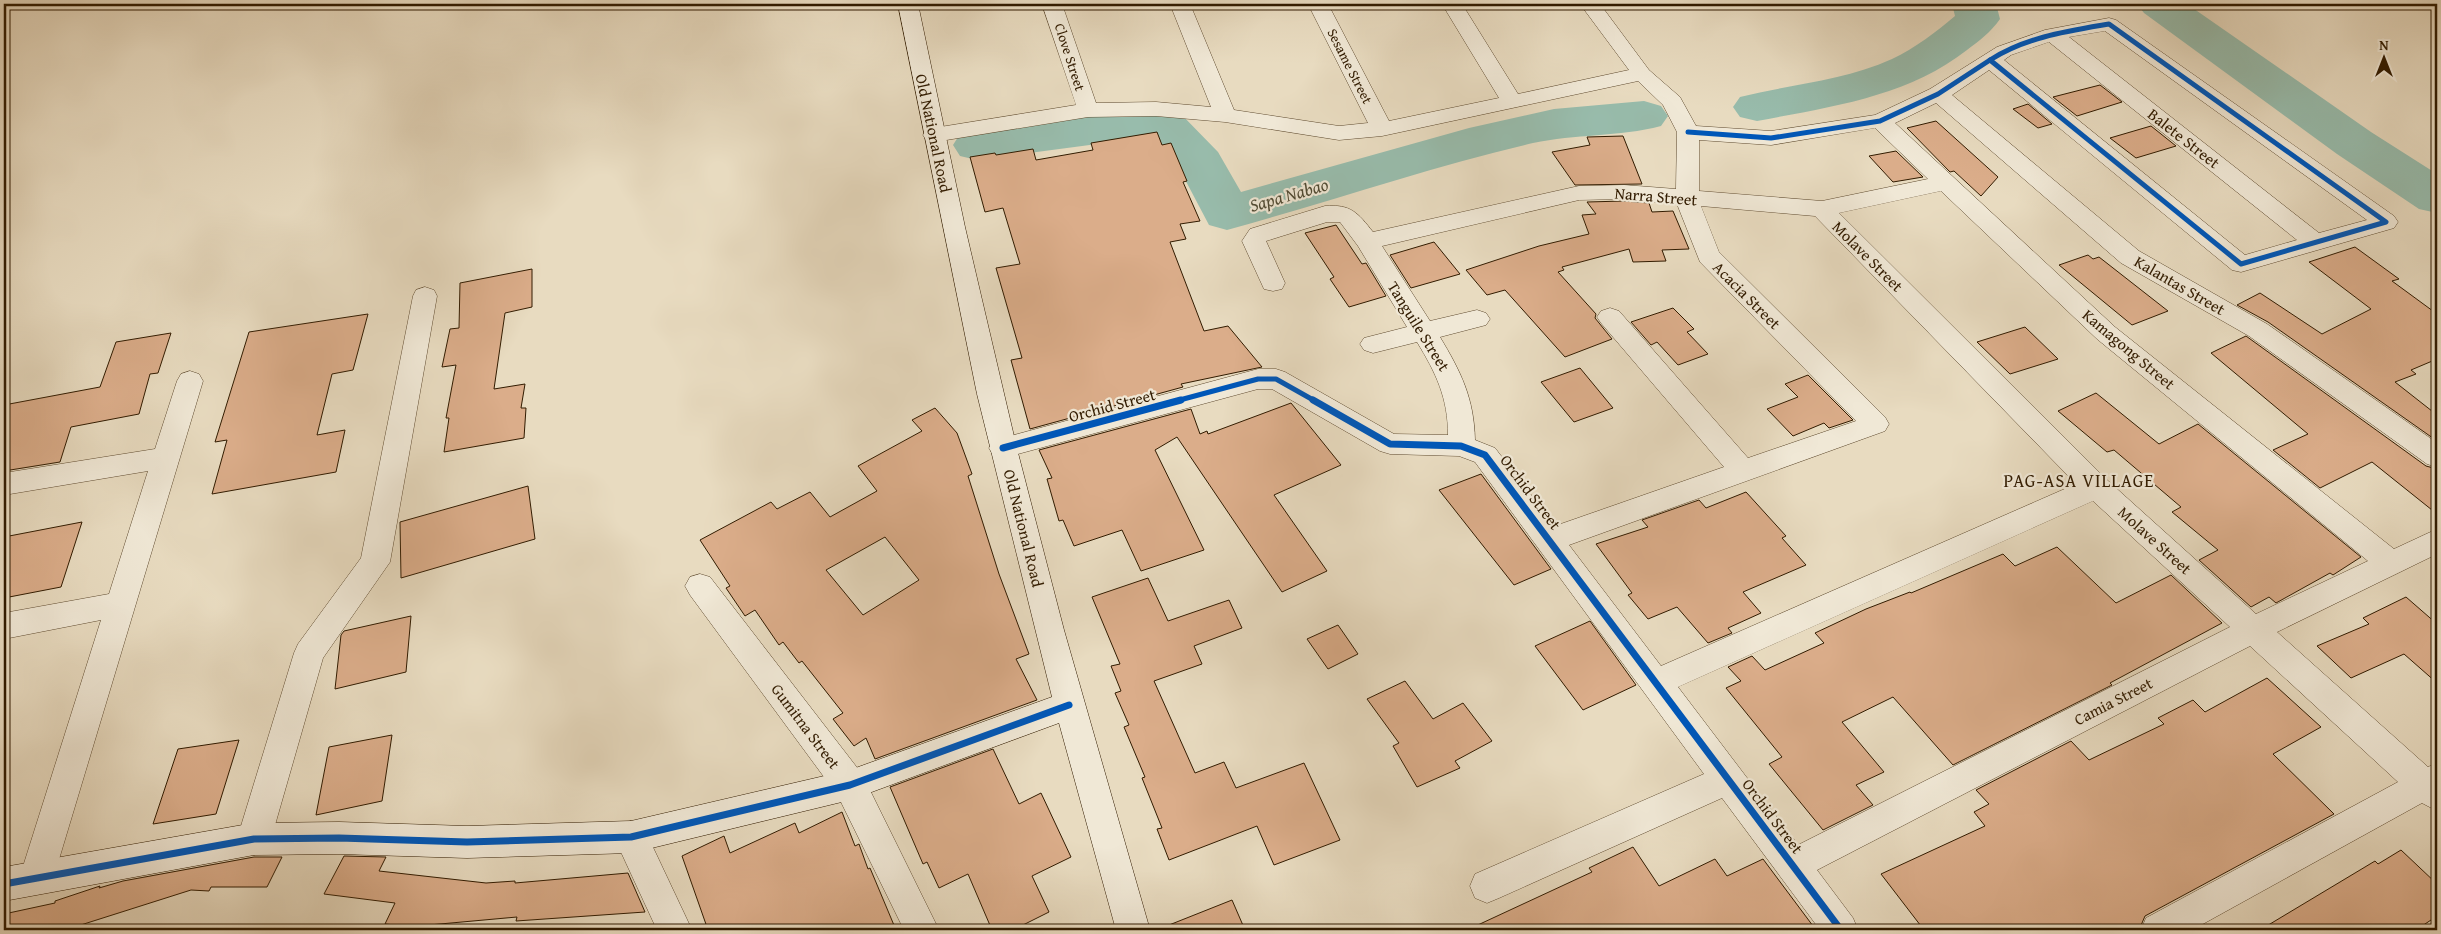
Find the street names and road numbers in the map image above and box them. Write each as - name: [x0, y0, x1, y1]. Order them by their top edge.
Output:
- street label: Clove Street: [1050, 21, 1090, 93]
- street label: Sesame Street: [1322, 25, 1378, 107]
- street label: Old National Road: [910, 72, 958, 195]
- street label: Balete Street: [2143, 102, 2225, 174]
- street label: Narra Street: [1614, 180, 1699, 212]
- street label: Molave Street: [1827, 215, 1909, 297]
- street label: Kalantas Street: [2130, 249, 2230, 321]
- street label: Acacia Street: [1708, 256, 1787, 335]
- street label: Tanguile Street: [1382, 276, 1456, 376]
- street label: Kamagong Street: [2077, 303, 2181, 395]
- street label: Orchid Street: [1066, 382, 1158, 428]
- street label: Orchid Street: [1495, 449, 1568, 535]
- street label: Old National Road: [998, 467, 1050, 590]
- street label: Molave Street: [2113, 500, 2198, 580]
- street label: Camia Street: [2070, 671, 2157, 731]
- street label: Gumitna Street: [766, 678, 846, 774]
- street label: Orchid Street: [1737, 773, 1810, 859]

